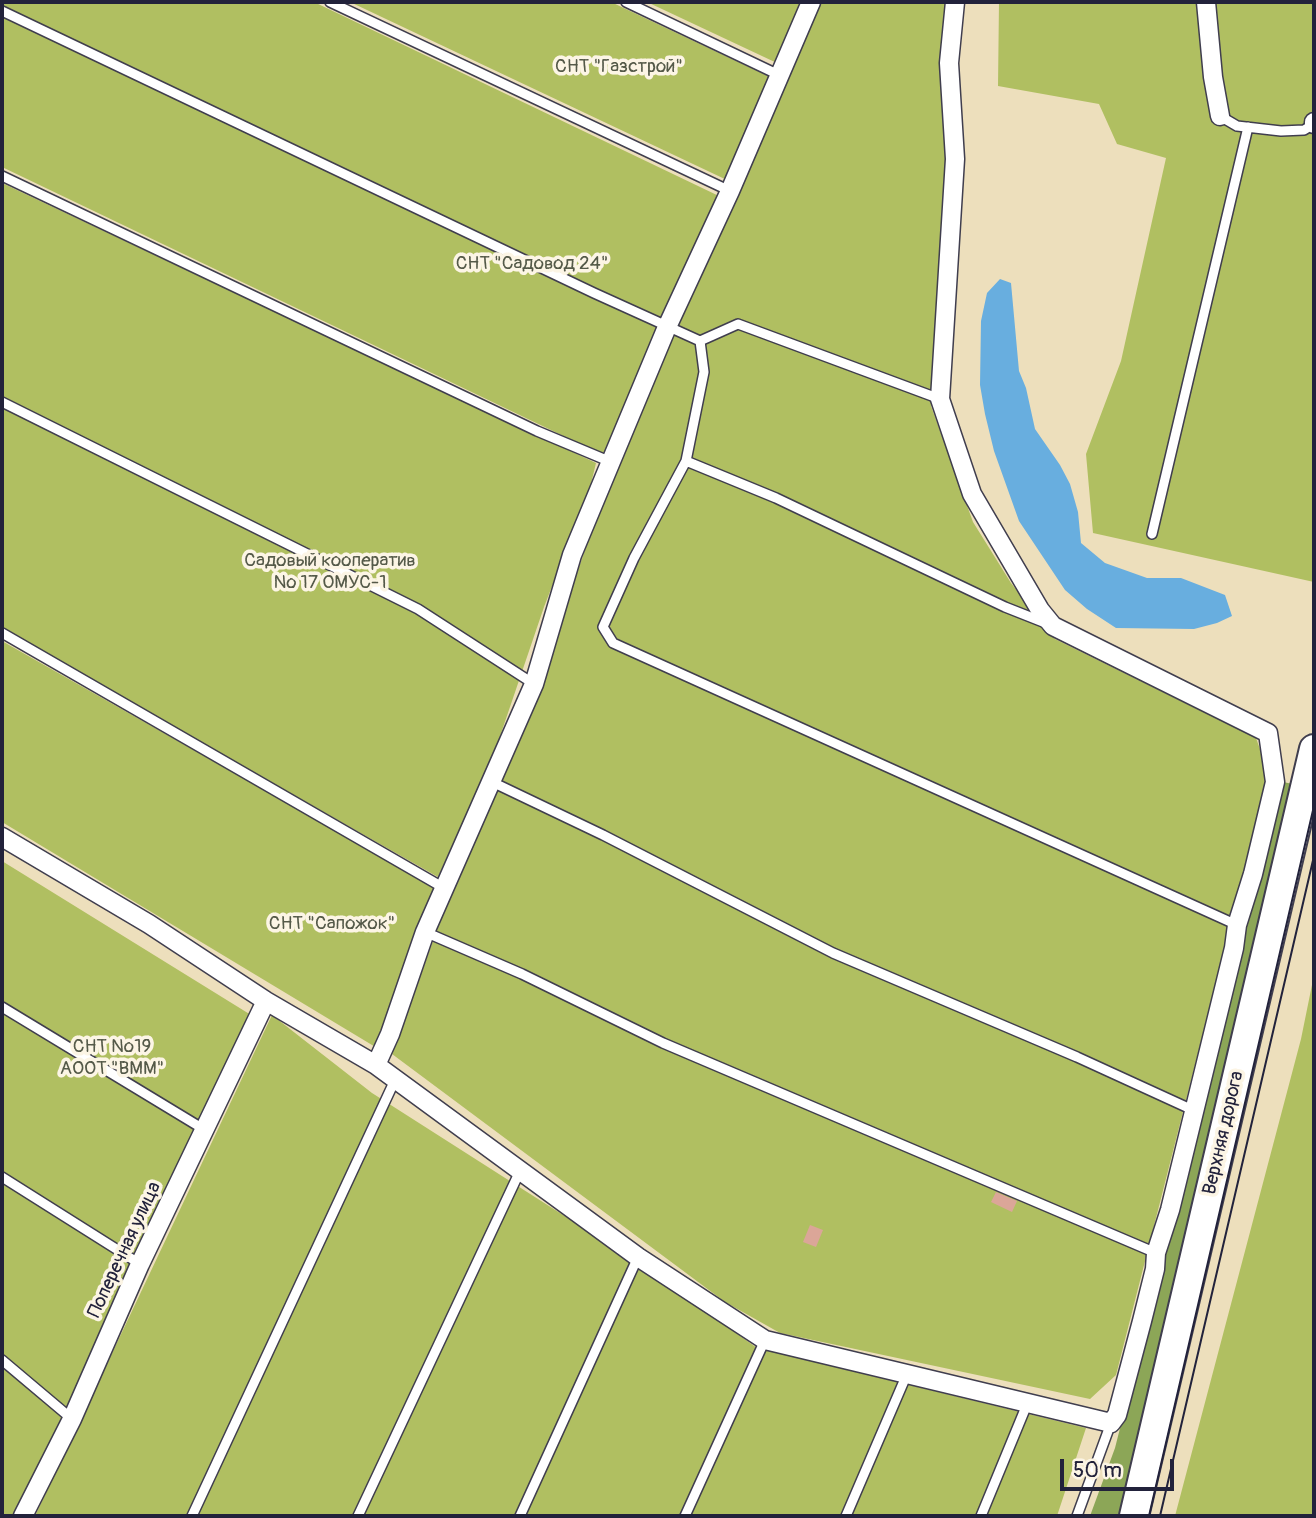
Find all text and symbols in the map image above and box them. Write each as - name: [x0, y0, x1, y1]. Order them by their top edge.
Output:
- park label: СНТ "Газстрой": [555, 56, 683, 78]
- park label: СНТ "Садовод 24": [456, 253, 608, 275]
- park label: Садовый кооператив № 17 ОМУС-1: [244, 550, 416, 594]
- park label: СНТ "Сапожок": [269, 913, 395, 935]
- park label: СНТ №19 АООТ "ВММ": [60, 1036, 164, 1080]
- street label: Верхняя дорога: [1199, 1069, 1249, 1197]
- street label: Поперечная улица: [84, 1178, 166, 1322]
- scale bar: [1064, 1444, 1178, 1488]
- text: 50 m: [1073, 1457, 1122, 1484]

